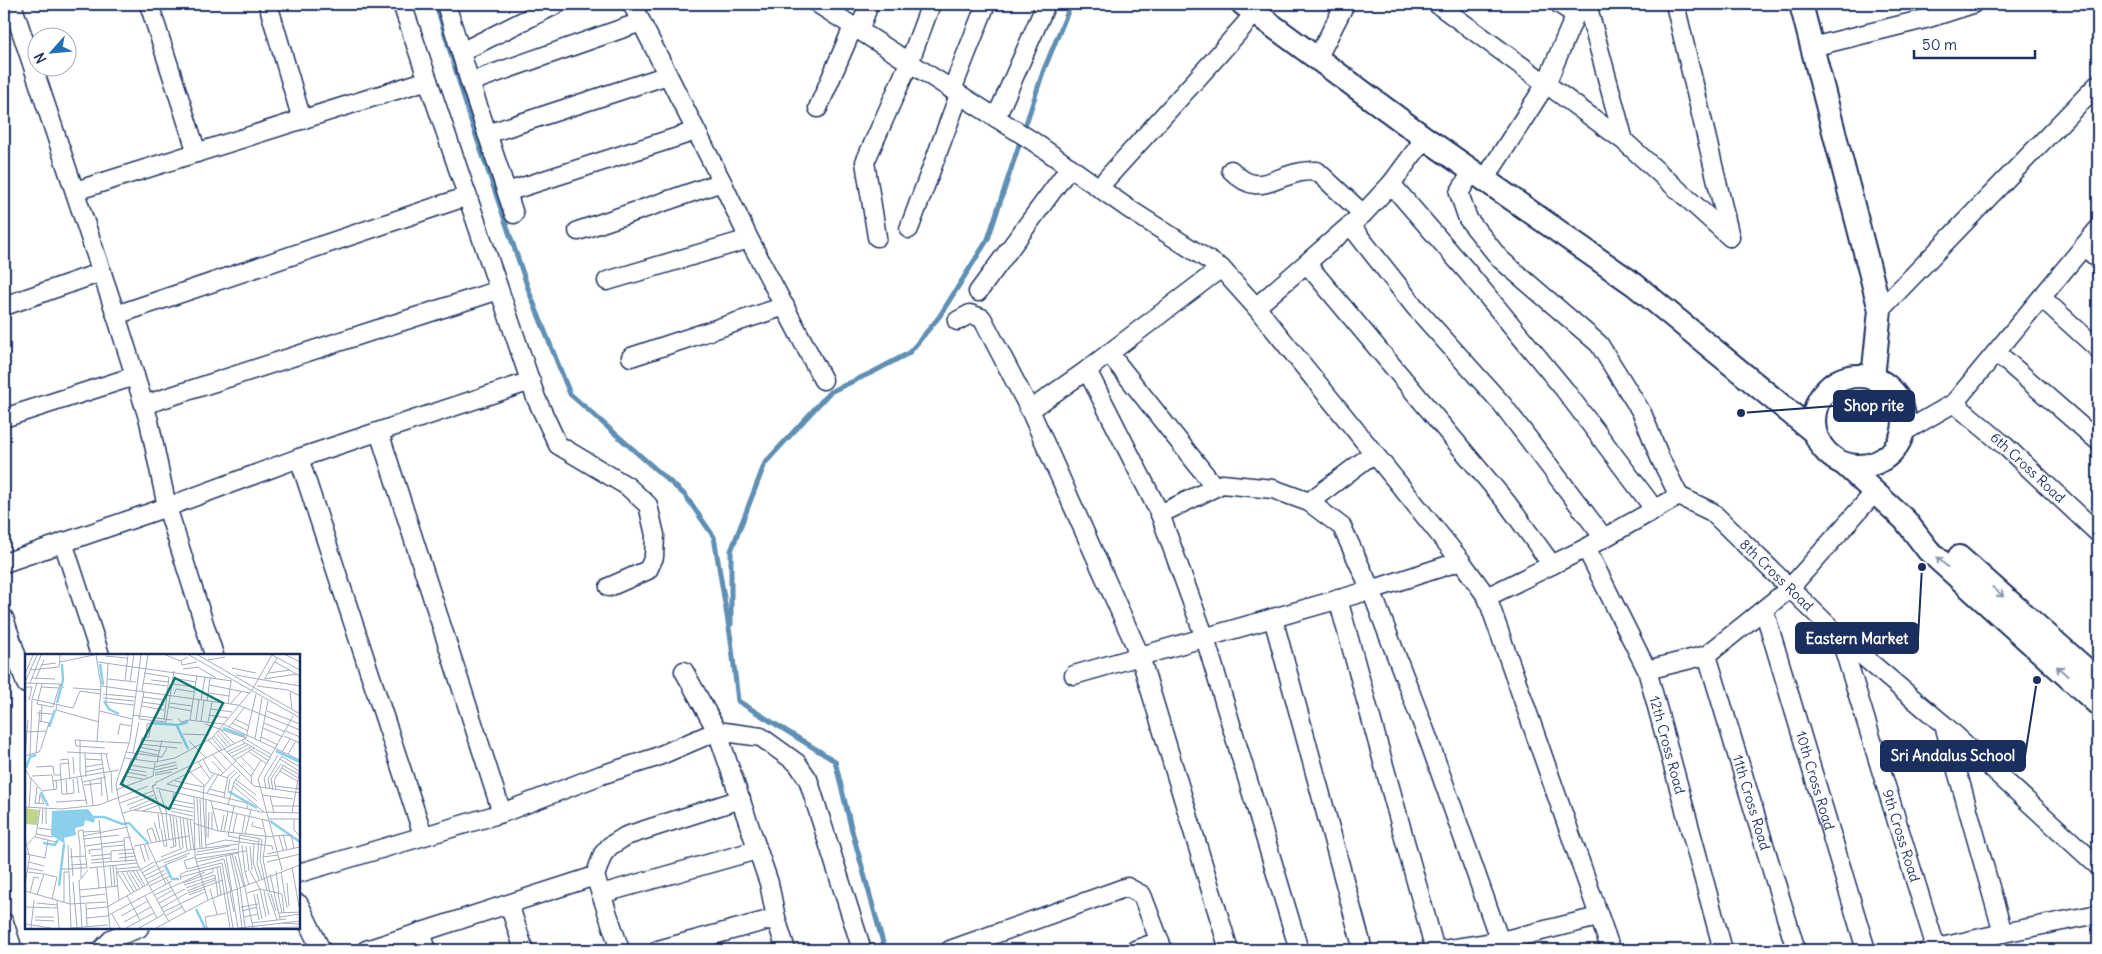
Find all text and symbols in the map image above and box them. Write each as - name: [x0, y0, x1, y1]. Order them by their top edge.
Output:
- north arrow: [28, 28, 78, 78]
- scale bar: [1914, 28, 2036, 60]
- text: 50 m: [1922, 35, 1957, 54]
- text: N: [30, 50, 51, 66]
- callout: Shop rite: [1834, 391, 1914, 421]
- text: Shop rite: [1844, 396, 1904, 416]
- street label: 6th Cross Road: [1987, 428, 2069, 507]
- street label: 8th Cross Road: [1736, 535, 1817, 615]
- one-way arrow: [1935, 556, 1948, 568]
- one-way arrow: [1992, 586, 2005, 597]
- callout: Eastern Market: [1796, 623, 1918, 653]
- text: Eastern Market: [1806, 629, 1909, 648]
- inset map: [25, 654, 300, 929]
- one-way arrow: [2056, 665, 2069, 677]
- street label: 12th Cross Road: [1645, 694, 1689, 796]
- street label: 10th Cross Road: [1792, 729, 1838, 832]
- callout: Sri Andalus School: [1881, 741, 2025, 771]
- text: Sri Andalus School: [1891, 746, 2015, 765]
- street label: 11th Cross Road: [1729, 753, 1774, 852]
- street label: 9th Cross Road: [1879, 787, 1924, 884]

